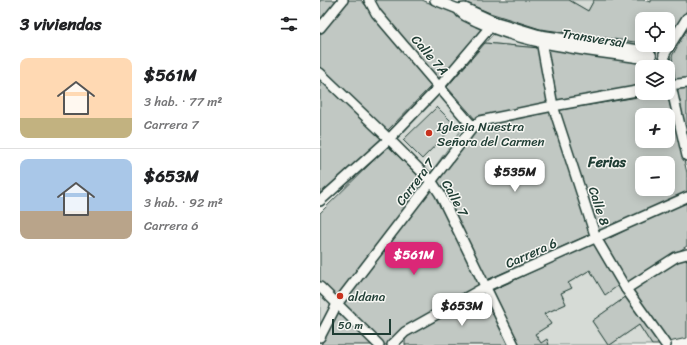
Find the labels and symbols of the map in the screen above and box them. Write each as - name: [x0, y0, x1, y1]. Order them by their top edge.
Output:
- street label: Transversal: [561, 22, 628, 54]
- street label: Calle 7A: [406, 29, 454, 81]
- place label: Iglesia Nuestra Señora del Carmen: [436, 115, 545, 153]
- marker: Iglesia Nuestra Señora del Carmen: [424, 128, 434, 138]
- district label: Ferias: [587, 150, 627, 175]
- street label: Carrera 7: [389, 152, 442, 211]
- pin: $535M: [487, 159, 543, 193]
- street label: Calle 7: [435, 175, 475, 222]
- street label: Calle 8: [582, 183, 616, 229]
- street label: Carrera 6: [501, 231, 561, 275]
- pin: $561M: [386, 242, 442, 276]
- place label: aldana: [348, 285, 386, 308]
- marker: aldana: [335, 291, 345, 301]
- pin: $653M: [434, 293, 490, 327]
- scale bar: [332, 317, 391, 336]

